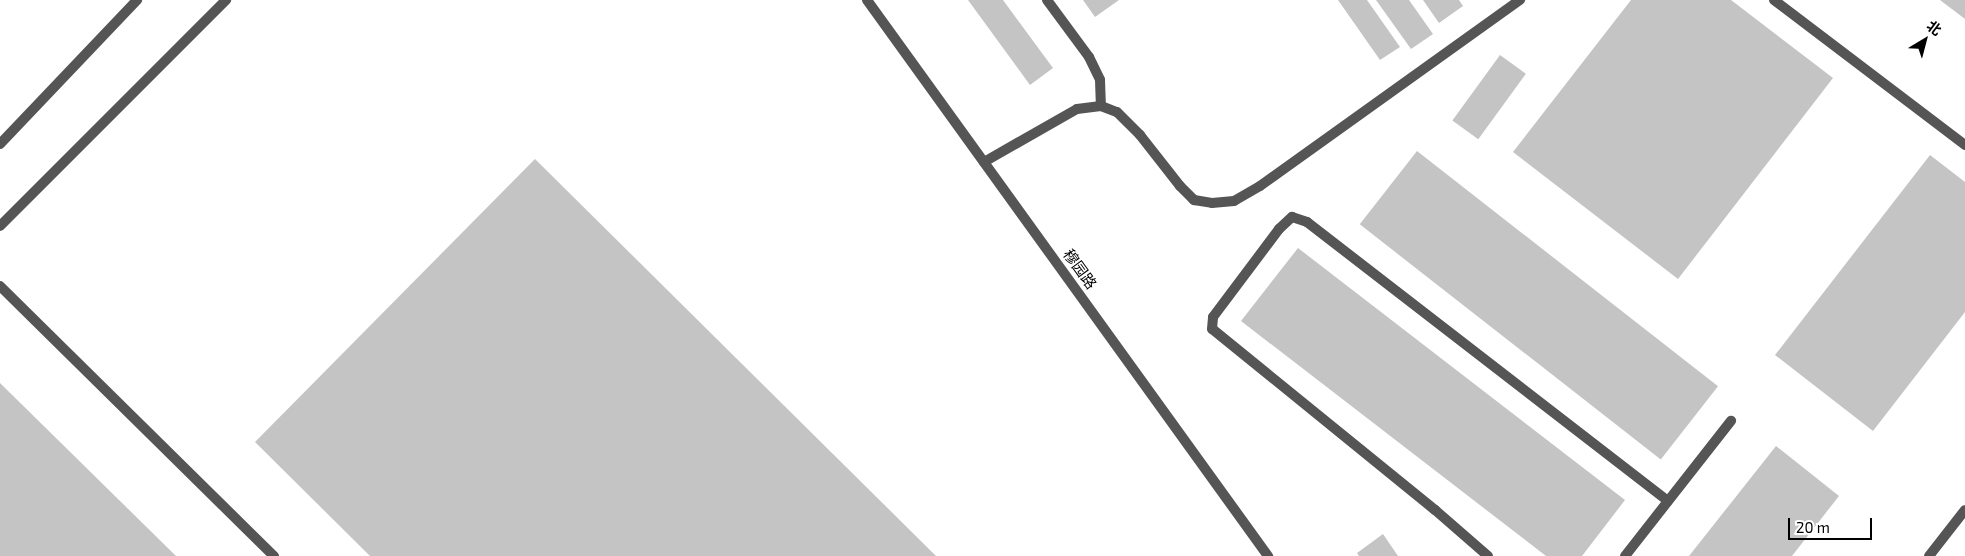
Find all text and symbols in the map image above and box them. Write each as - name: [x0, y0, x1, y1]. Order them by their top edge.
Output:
- north arrow: [1900, 15, 1950, 65]
- text: 北: [1924, 17, 1945, 39]
- street label: 穆园路: [1059, 246, 1101, 292]
- scale bar: [1790, 508, 1874, 540]
- text: 20 m: [1796, 518, 1830, 536]

